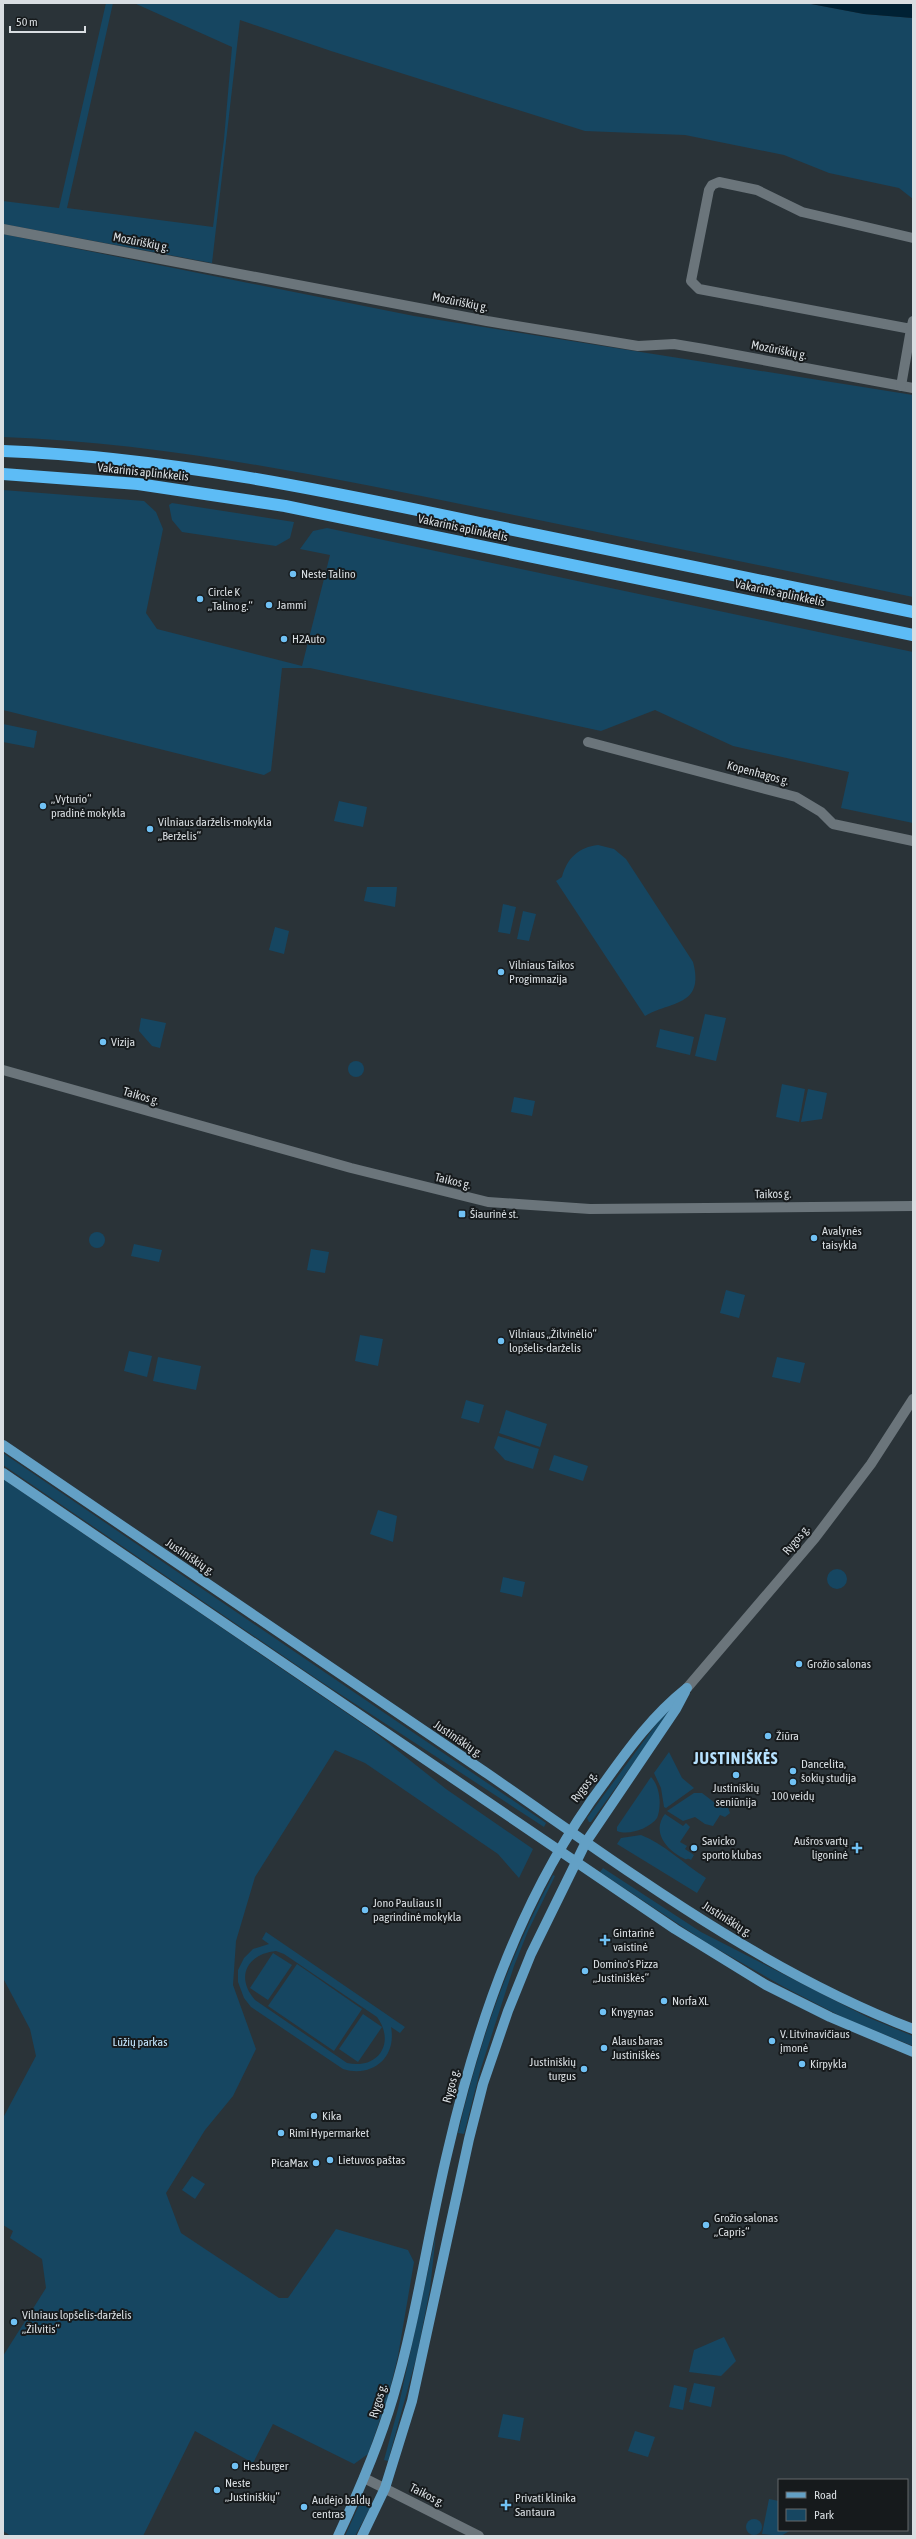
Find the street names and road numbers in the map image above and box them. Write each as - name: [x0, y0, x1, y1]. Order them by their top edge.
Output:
- street label: Mozūriškių g.: [112, 230, 170, 254]
- street label: Mozūriškių g.: [431, 290, 489, 314]
- street label: Mozūriškių g.: [750, 338, 808, 362]
- street label: Vakarinis aplinkkelis: [97, 460, 189, 484]
- street label: Vakarinis aplinkkelis: [417, 512, 509, 544]
- street label: Vakarinis aplinkkelis: [734, 577, 826, 609]
- street label: Kopenhagos g.: [726, 758, 790, 788]
- street label: Taikos g.: [121, 1084, 161, 1108]
- street label: Taikos g.: [434, 1170, 472, 1192]
- street label: Taikos g.: [755, 1187, 791, 1201]
- street label: Rygos g.: [779, 1522, 813, 1558]
- street label: Justiniškių g.: [163, 1536, 217, 1578]
- street label: Justiniškių g.: [431, 1718, 485, 1760]
- street label: Rygos g.: [568, 1769, 600, 1805]
- street label: Justiniškių g.: [700, 1898, 754, 1940]
- street label: Rygos g.: [440, 2067, 462, 2105]
- street label: Rygos g.: [366, 2382, 390, 2420]
- street label: Taikos g.: [408, 2480, 446, 2510]

